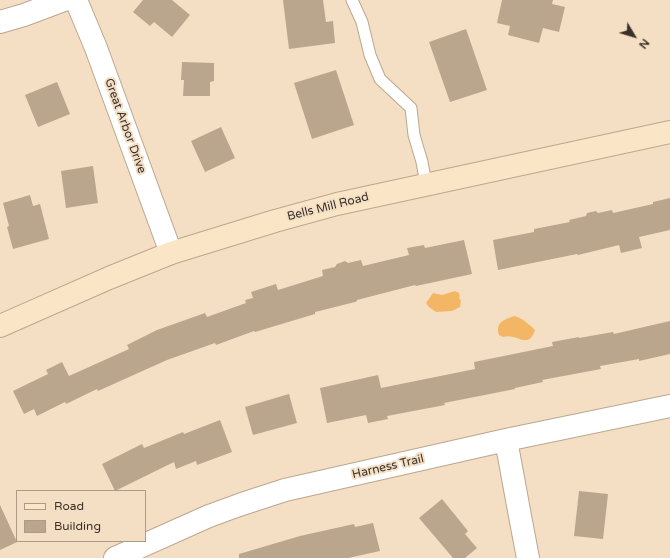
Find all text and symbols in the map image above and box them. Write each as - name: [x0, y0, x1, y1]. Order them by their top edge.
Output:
- north arrow: [614, 16, 654, 56]
- text: N: [636, 36, 652, 51]
- street label: Great Arbor Drive: [101, 76, 149, 176]
- street label: Bells Mill Road: [286, 190, 370, 224]
- street label: Harness Trail: [351, 452, 425, 482]
- legend: [16, 490, 146, 542]
- text: Road: [54, 499, 84, 513]
- text: Building: [54, 519, 101, 533]

